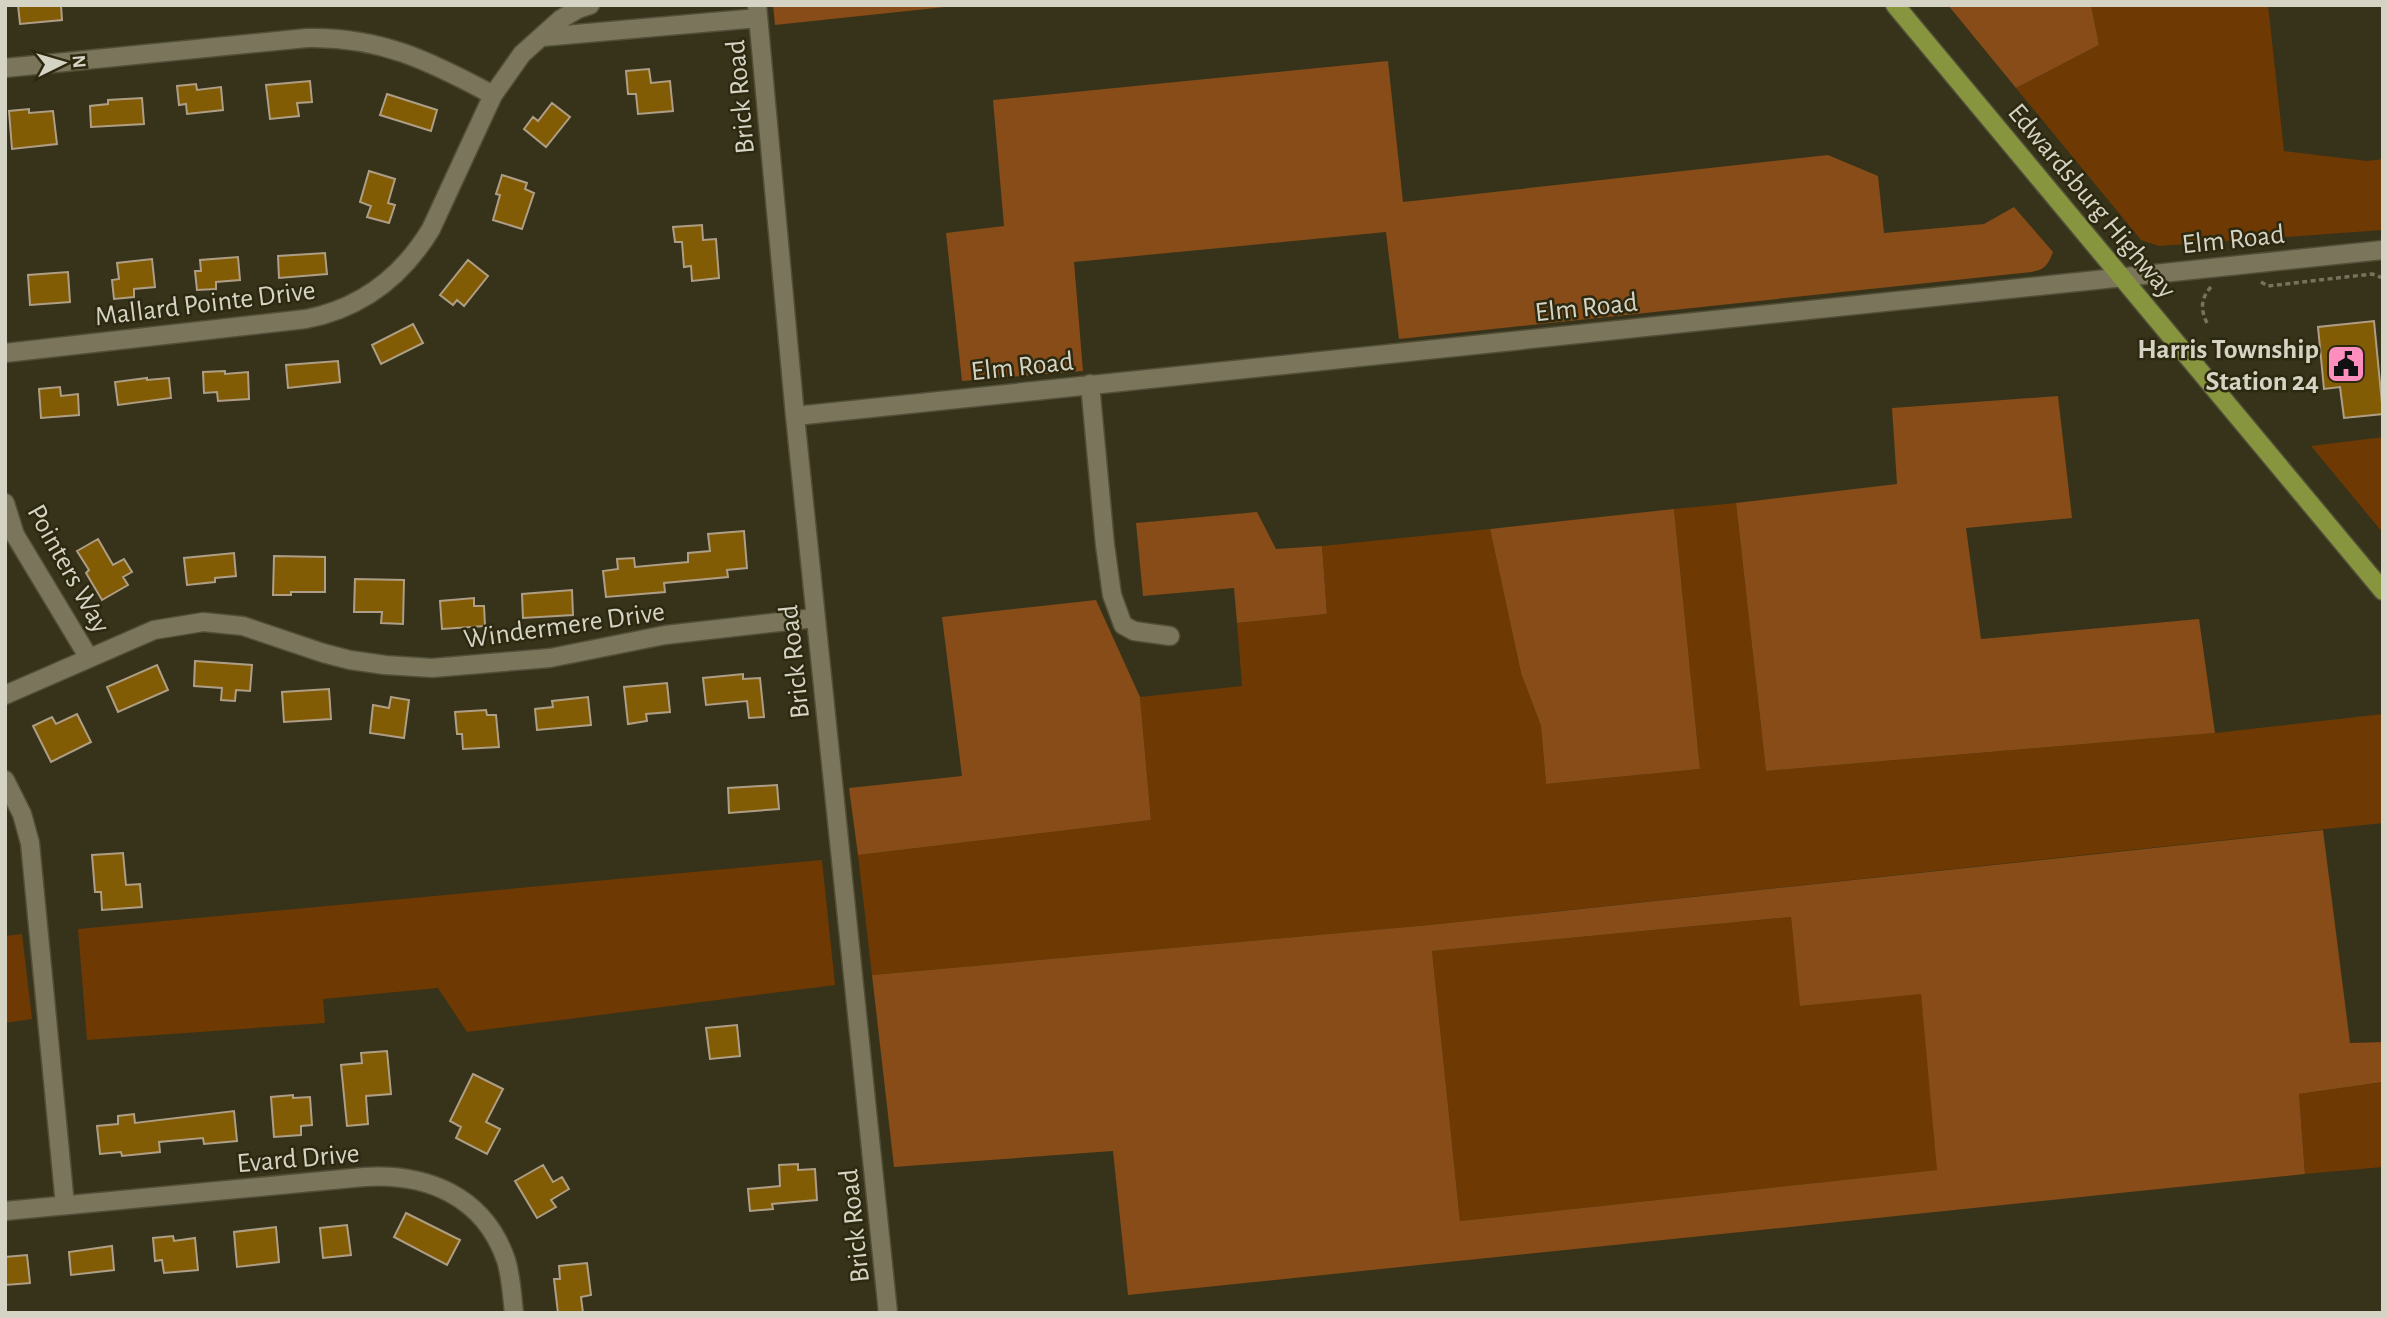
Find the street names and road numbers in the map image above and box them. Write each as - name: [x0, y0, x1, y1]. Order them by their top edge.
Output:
- street label: Brick Road: [722, 39, 760, 155]
- street label: Edwardsburg Highway: [2002, 99, 2181, 304]
- street label: Elm Road: [2180, 221, 2286, 259]
- street label: Mallard Pointe Drive: [93, 277, 317, 331]
- street label: Elm Road: [1533, 289, 1639, 327]
- street label: Elm Road: [969, 348, 1075, 386]
- street label: Pointers Way: [22, 500, 115, 638]
- street label: Windermere Drive: [462, 598, 667, 654]
- street label: Brick Road: [775, 603, 815, 720]
- street label: Evard Drive: [236, 1140, 361, 1178]
- street label: Brick Road: [835, 1167, 875, 1284]

